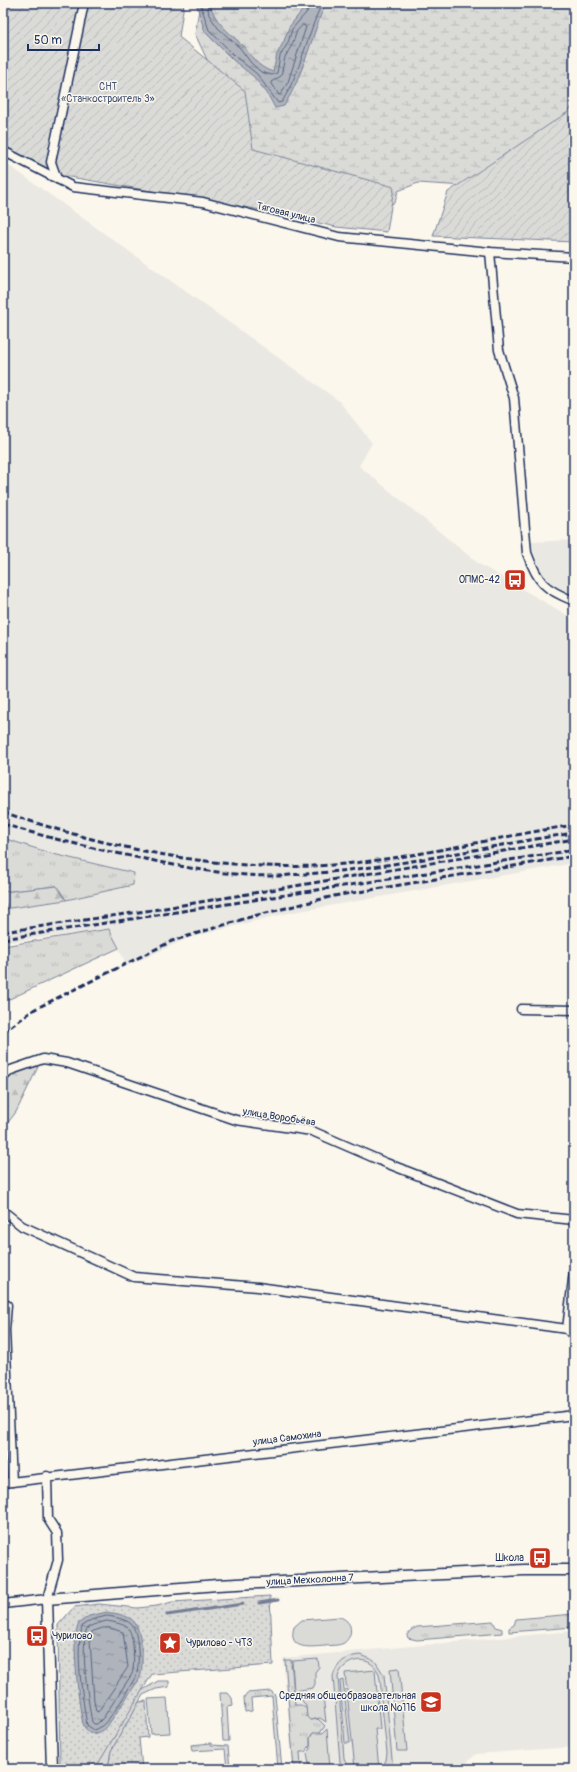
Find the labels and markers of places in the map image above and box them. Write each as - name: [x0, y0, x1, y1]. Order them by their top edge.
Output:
- bus stop icon: ОПМС-42: [502, 567, 528, 593]
- place label: ОПМС-42: [459, 574, 500, 586]
- bus stop icon: Школа: [527, 1545, 553, 1571]
- place label: Школа: [495, 1552, 524, 1564]
- bus stop icon: Чурилово: [24, 1623, 50, 1649]
- place label: Чурилово: [52, 1630, 93, 1642]
- place icon: Чурилово - ЧТЗ: [157, 1630, 183, 1656]
- place label: Чурилово - ЧТЗ: [186, 1637, 253, 1649]
- school or university icon: Средняя общеобразовательная школа №116: [418, 1689, 444, 1715]
- place label: Средняя общеобразовательная школа №116: [279, 1690, 416, 1714]

